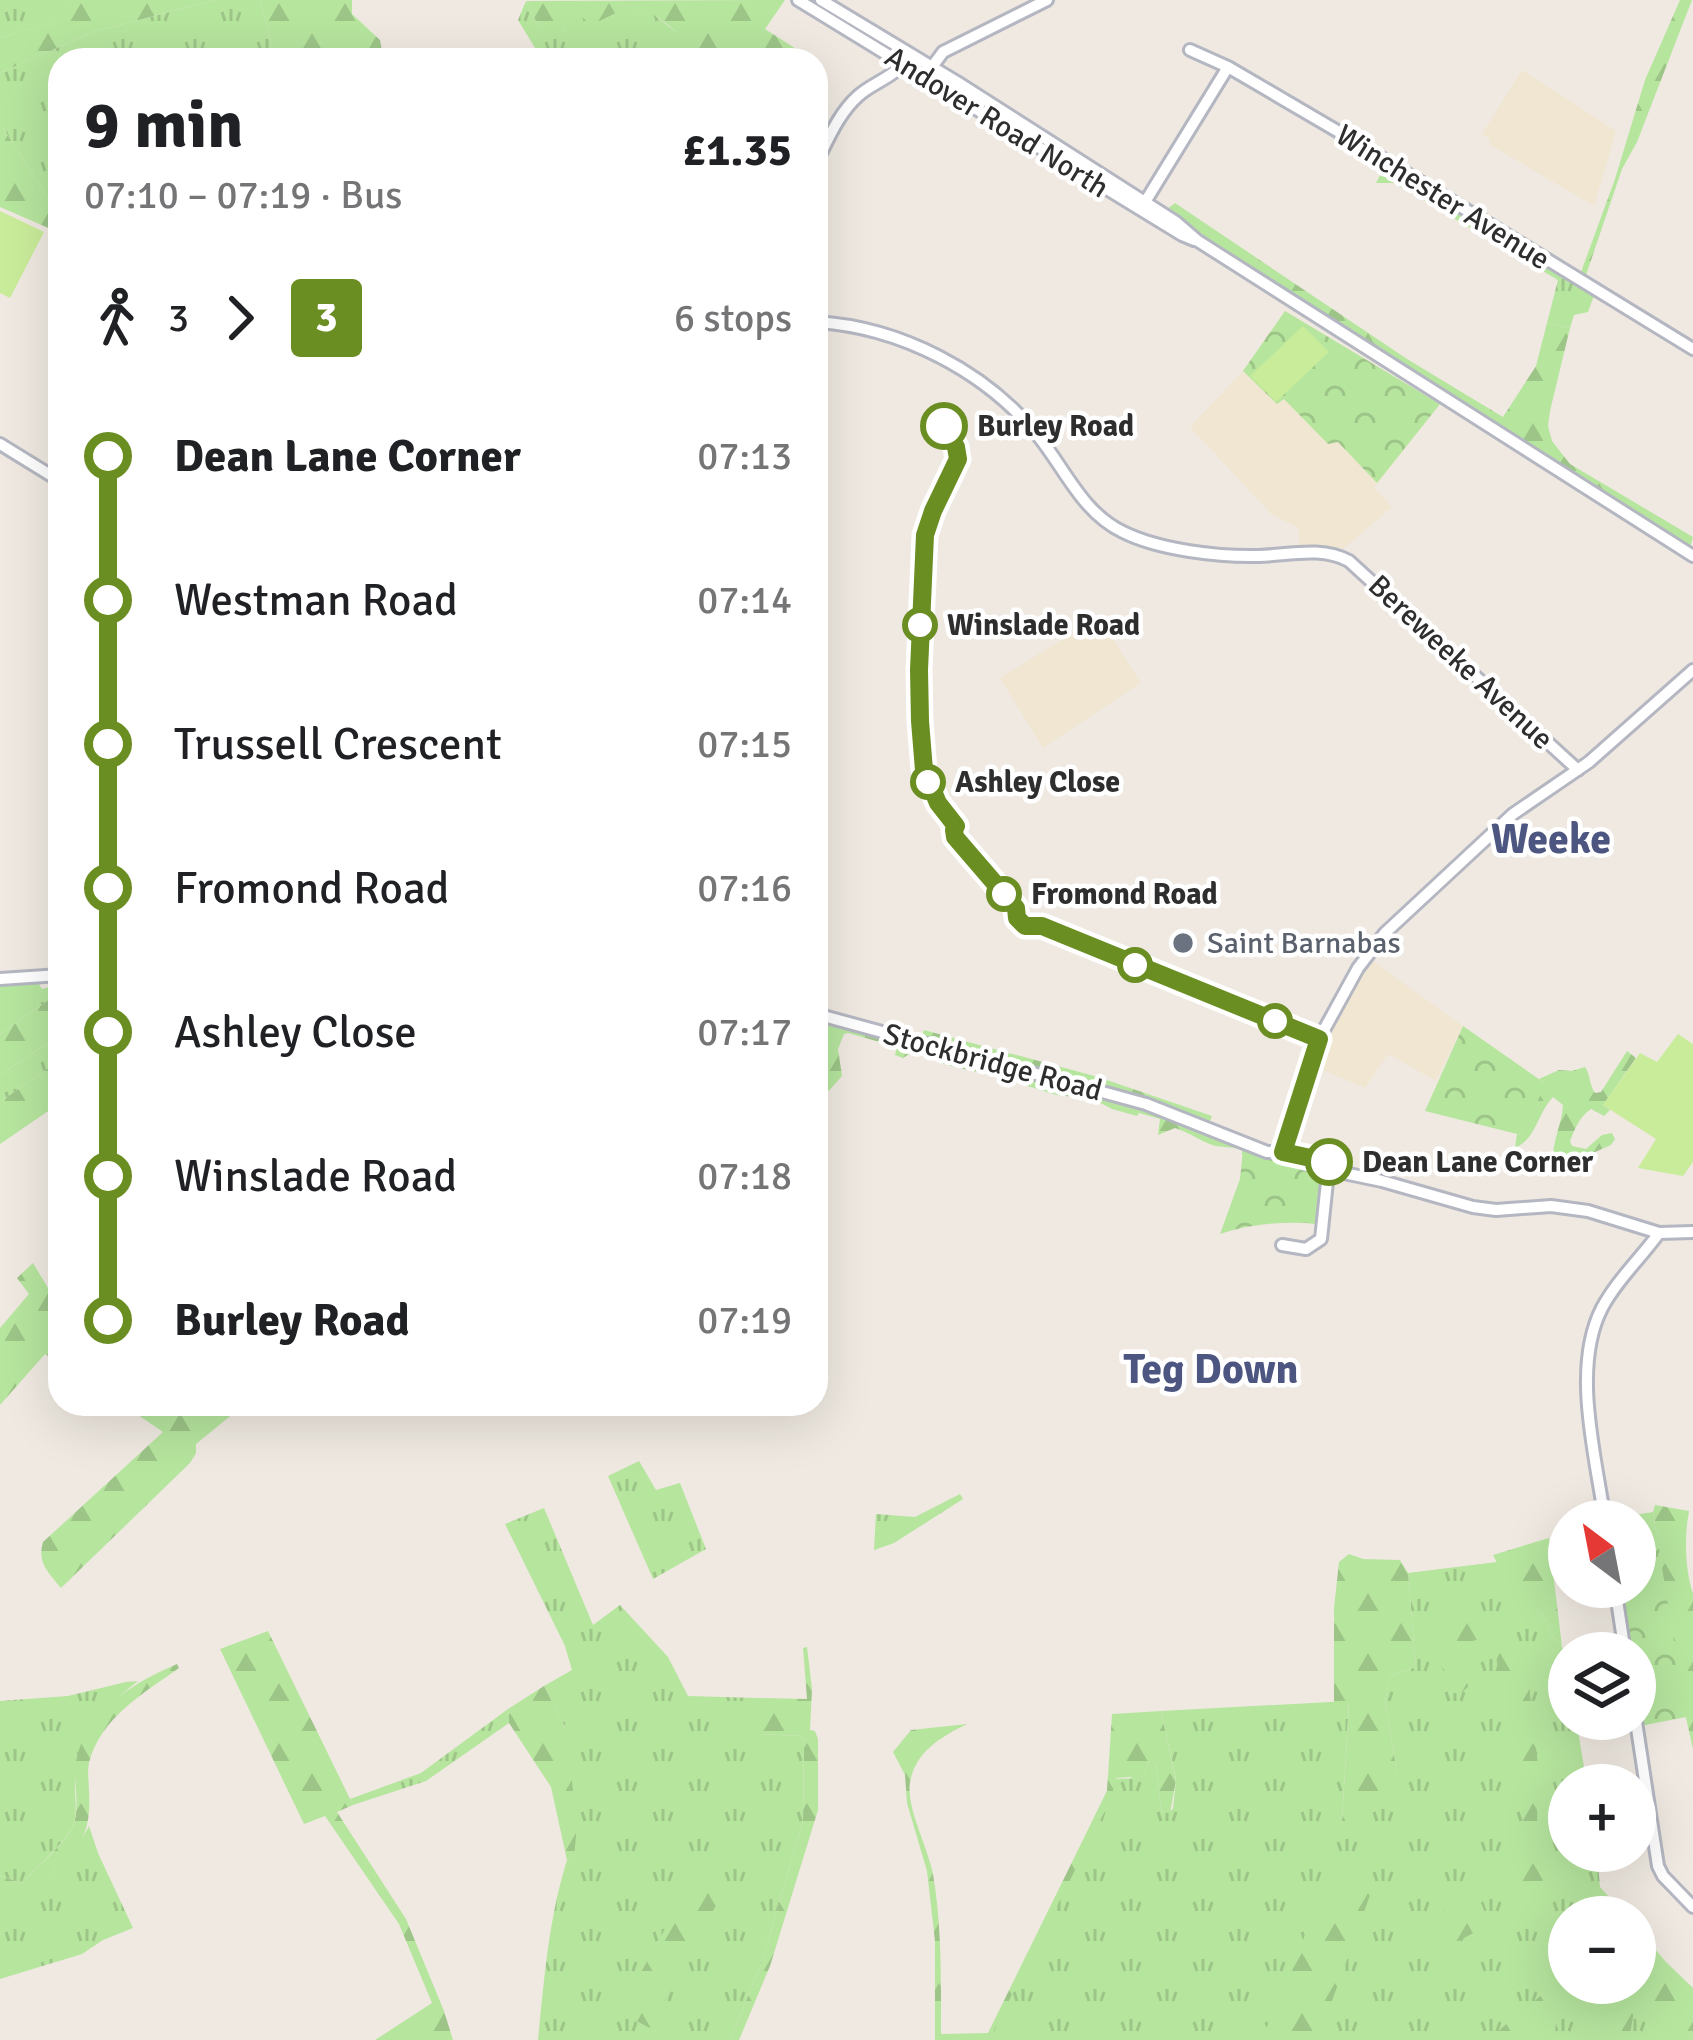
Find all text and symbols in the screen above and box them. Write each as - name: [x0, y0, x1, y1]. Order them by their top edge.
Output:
- street label: Andover Road North: [878, 39, 1116, 206]
- text: 9 min: [84, 85, 243, 166]
- street label: Winchester Avenue: [1329, 117, 1557, 278]
- text: £1.35: [682, 123, 792, 178]
- text: 07:10 – 07:19 · Bus: [84, 171, 402, 219]
- icon: walk: [84, 285, 150, 351]
- icon: forward: [207, 285, 273, 351]
- text: 3: [315, 292, 338, 343]
- text: 3: [168, 294, 189, 342]
- text: 6 stops: [674, 294, 792, 342]
- marker: Burley Road: [922, 404, 966, 448]
- place label: Burley Road: [977, 408, 1134, 445]
- text: Dean Lane Corner: [174, 429, 521, 484]
- text: 07:13: [697, 432, 792, 480]
- street label: Bereweeke Avenue: [1360, 567, 1561, 758]
- text: Westman Road: [174, 573, 458, 628]
- text: 07:14: [697, 576, 792, 624]
- place label: Winslade Road: [947, 607, 1140, 644]
- marker: Winslade Road: [904, 609, 936, 641]
- text: Trussell Crescent: [174, 717, 502, 772]
- text: 07:15: [697, 720, 792, 768]
- place label: Ashley Close: [955, 764, 1120, 801]
- marker: Ashley Close: [912, 766, 944, 798]
- district label: Weeke: [1491, 814, 1611, 865]
- text: Fromond Road: [174, 861, 449, 916]
- text: 07:16: [697, 864, 792, 912]
- place label: Fromond Road: [1031, 876, 1218, 913]
- marker: Fromond Road: [988, 878, 1020, 910]
- place label: Saint Barnabas: [1207, 925, 1401, 962]
- marker: Saint Barnabas: [1170, 930, 1196, 956]
- unlabelled marker: [1119, 949, 1151, 981]
- text: Ashley Close: [174, 1005, 417, 1060]
- unlabelled marker: [1259, 1005, 1291, 1037]
- text: 07:17: [697, 1008, 792, 1056]
- street label: Stockbridge Road: [880, 1016, 1106, 1109]
- marker: Dean Lane Corner: [1307, 1140, 1351, 1184]
- place label: Dean Lane Corner: [1362, 1144, 1593, 1181]
- text: Winslade Road: [174, 1149, 457, 1204]
- text: 07:18: [697, 1152, 792, 1200]
- text: Burley Road: [174, 1293, 410, 1348]
- text: 07:19: [697, 1296, 792, 1344]
- district label: Teg Down: [1123, 1344, 1299, 1395]
- north arrow: [1548, 1500, 1656, 1608]
- map controls: [1548, 1500, 1656, 2004]
- button: layers: [1548, 1632, 1656, 1740]
- button: +: [1548, 1764, 1656, 1872]
- button: −: [1548, 1896, 1656, 2004]

